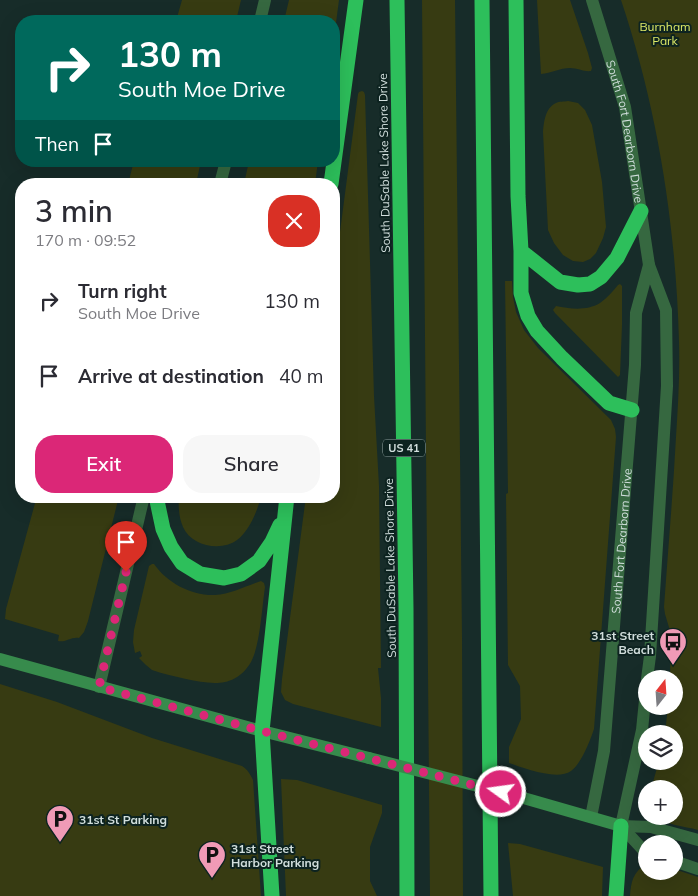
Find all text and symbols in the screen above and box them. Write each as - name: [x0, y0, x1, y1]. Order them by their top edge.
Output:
- park label: Burnham Park: [639, 19, 691, 48]
- text: 130 m: [118, 32, 222, 76]
- icon: right: [35, 35, 100, 100]
- street label: South Fort Dearborn Drive: [603, 58, 647, 204]
- street label: South DuSable Lake Shore Drive: [375, 73, 393, 253]
- text: South Moe Drive: [118, 75, 286, 103]
- icon: arrive: [89, 130, 117, 158]
- text: Then: [35, 132, 79, 156]
- text: 3 min: [35, 192, 113, 230]
- button: close: [268, 195, 320, 247]
- text: 170 m · 09:52: [35, 230, 136, 250]
- text: Turn right: [78, 279, 167, 303]
- icon: right: [35, 287, 63, 315]
- text: 130 m: [264, 289, 320, 313]
- text: South Moe Drive: [78, 303, 200, 323]
- icon: arrive: [35, 362, 63, 390]
- text: Arrive at destination: [78, 364, 264, 388]
- text: 40 m: [279, 364, 323, 388]
- button: Exit: [35, 435, 173, 493]
- button: Share: [183, 435, 320, 493]
- road number: US 41: [383, 439, 425, 456]
- street label: South Fort Dearborn Drive: [608, 468, 634, 614]
- street label: South DuSable Lake Shore Drive: [381, 478, 399, 658]
- pin: [105, 521, 147, 572]
- icon: arrive: [112, 528, 140, 556]
- bus stop icon: 31st Street Beach: [658, 627, 688, 666]
- place label: 31st Street Beach: [591, 628, 654, 657]
- north arrow: [638, 670, 682, 715]
- map controls: [638, 670, 683, 880]
- button: layers: [638, 725, 683, 770]
- position arrow: [474, 765, 526, 817]
- button: +: [638, 780, 683, 825]
- parking icon: 31st St Parking: [45, 804, 75, 843]
- place label: 31st St Parking: [79, 812, 167, 827]
- button: −: [638, 835, 683, 880]
- parking icon: 31st Street Harbor Parking: [197, 840, 227, 879]
- place label: 31st Street Harbor Parking: [231, 841, 319, 870]

